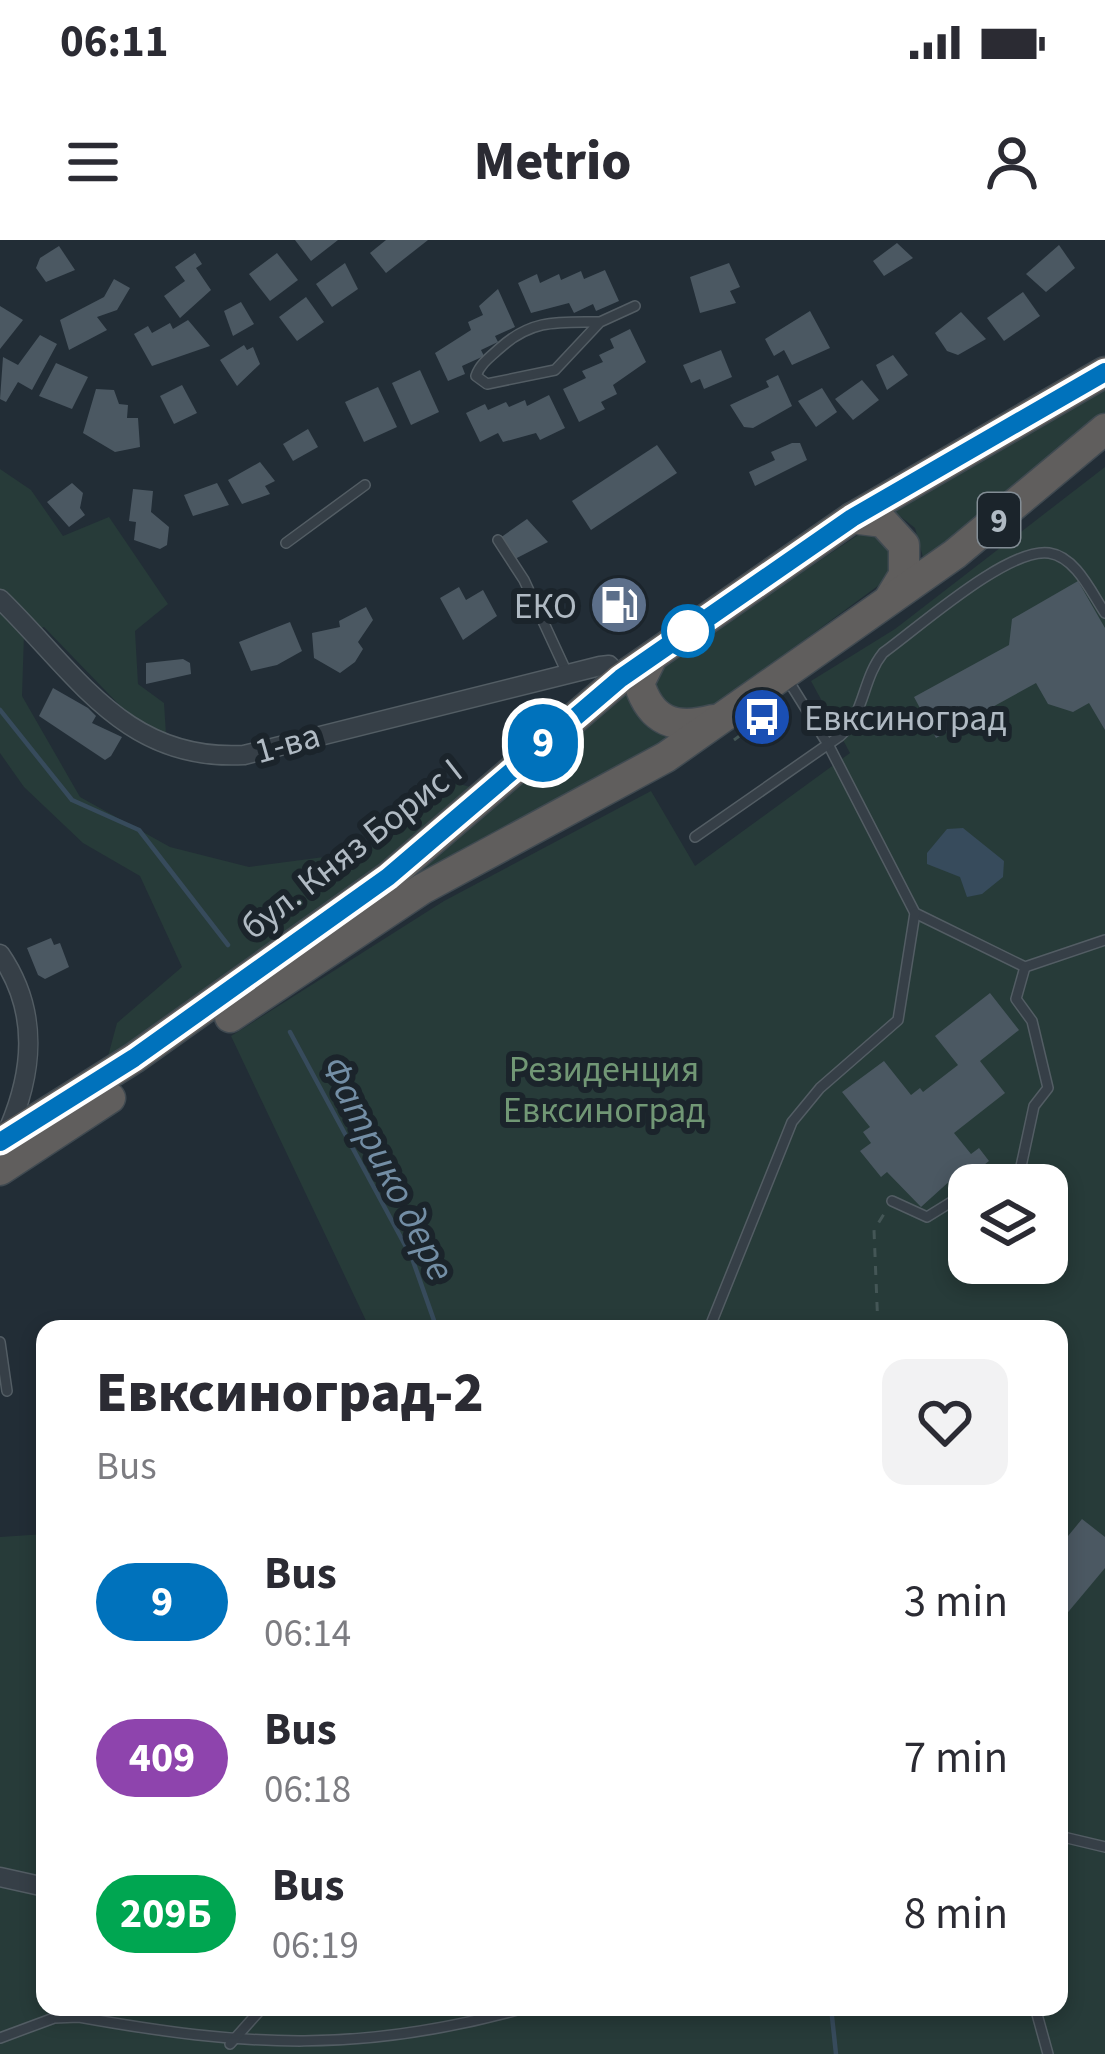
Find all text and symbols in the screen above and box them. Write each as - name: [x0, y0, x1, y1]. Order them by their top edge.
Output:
- text: 06:11: [60, 10, 169, 74]
- text: Metrio: [474, 124, 631, 201]
- icon: menu: [60, 129, 126, 195]
- icon: person: [979, 129, 1045, 195]
- road number: 9: [978, 493, 1020, 547]
- fuel station icon: ЕКО: [588, 574, 650, 636]
- place label: ЕКО: [514, 581, 577, 632]
- unlabelled marker: [663, 606, 713, 656]
- bus stop icon: Евксиноград: [731, 686, 793, 748]
- place label: Евксиноград: [804, 693, 1007, 744]
- line badge: 9: [504, 704, 582, 782]
- street label: 1-ва: [249, 710, 326, 777]
- text: 9: [532, 713, 554, 773]
- street label: бул. Княз Борис I: [231, 747, 473, 952]
- park label: Резиденция Евксиноград: [503, 1044, 705, 1136]
- water label: Фатрико дере: [306, 1047, 468, 1291]
- map controls: [948, 1164, 1068, 1284]
- button: layers: [948, 1164, 1068, 1284]
- text: Евксиноград-2: [96, 1353, 484, 1434]
- button: heart: [882, 1359, 1008, 1485]
- text: Bus: [96, 1439, 157, 1495]
- text: Bus: [264, 1542, 337, 1606]
- text: 3 min: [904, 1570, 1008, 1634]
- text: 9: [151, 1572, 173, 1632]
- text: 06:14: [264, 1606, 351, 1662]
- text: Bus: [264, 1698, 337, 1762]
- text: 7 min: [904, 1726, 1008, 1790]
- text: 409: [129, 1728, 195, 1788]
- text: 06:18: [264, 1762, 351, 1818]
- text: Bus: [272, 1854, 344, 1918]
- text: 8 min: [904, 1882, 1008, 1946]
- text: 209Б: [120, 1884, 212, 1944]
- text: 06:19: [272, 1918, 359, 1974]

